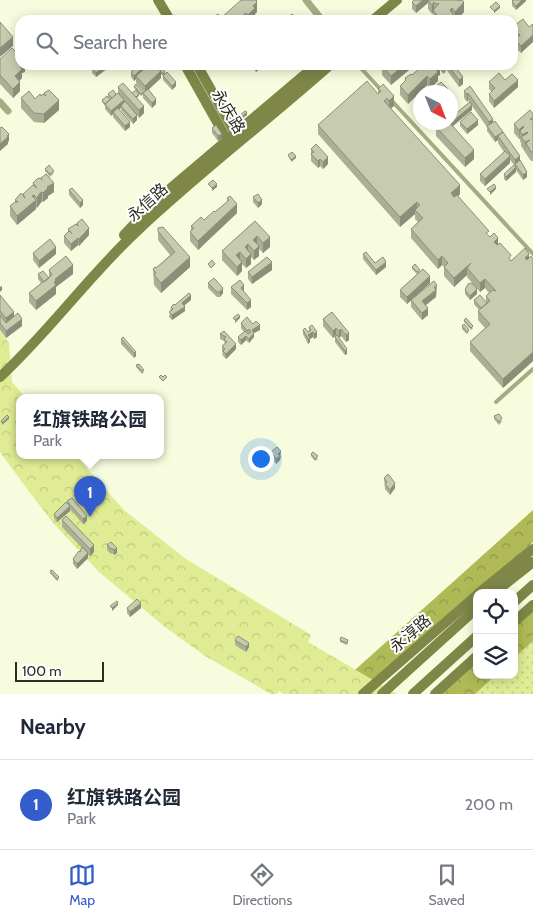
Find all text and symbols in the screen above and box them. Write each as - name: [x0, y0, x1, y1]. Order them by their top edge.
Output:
- search box: [15, 15, 518, 70]
- icon: search: [33, 29, 61, 57]
- text: Search here: [73, 31, 167, 54]
- north arrow: [413, 85, 458, 130]
- street label: 永庆路: [208, 86, 249, 137]
- street label: 永信路: [123, 179, 172, 225]
- popup: [16, 394, 164, 459]
- text: 红旗铁路公园: [33, 408, 147, 431]
- text: Park: [33, 431, 62, 450]
- your location: [248, 446, 274, 472]
- pin: 1: [74, 476, 106, 517]
- map controls: [473, 589, 518, 679]
- button: locate: [473, 589, 518, 634]
- street label: 永淳路: [386, 610, 435, 656]
- button: layers: [473, 634, 518, 679]
- scale bar: [15, 659, 104, 682]
- text: 100 m: [22, 662, 62, 680]
- text: Nearby: [20, 714, 86, 739]
- text: 红旗铁路公园: [67, 786, 181, 809]
- text: 1: [33, 795, 39, 814]
- text: 200 m: [465, 795, 513, 814]
- text: Park: [67, 809, 96, 828]
- tab: Map: [68, 861, 96, 909]
- tab: Directions: [232, 861, 292, 909]
- tab: Saved: [428, 861, 465, 909]

